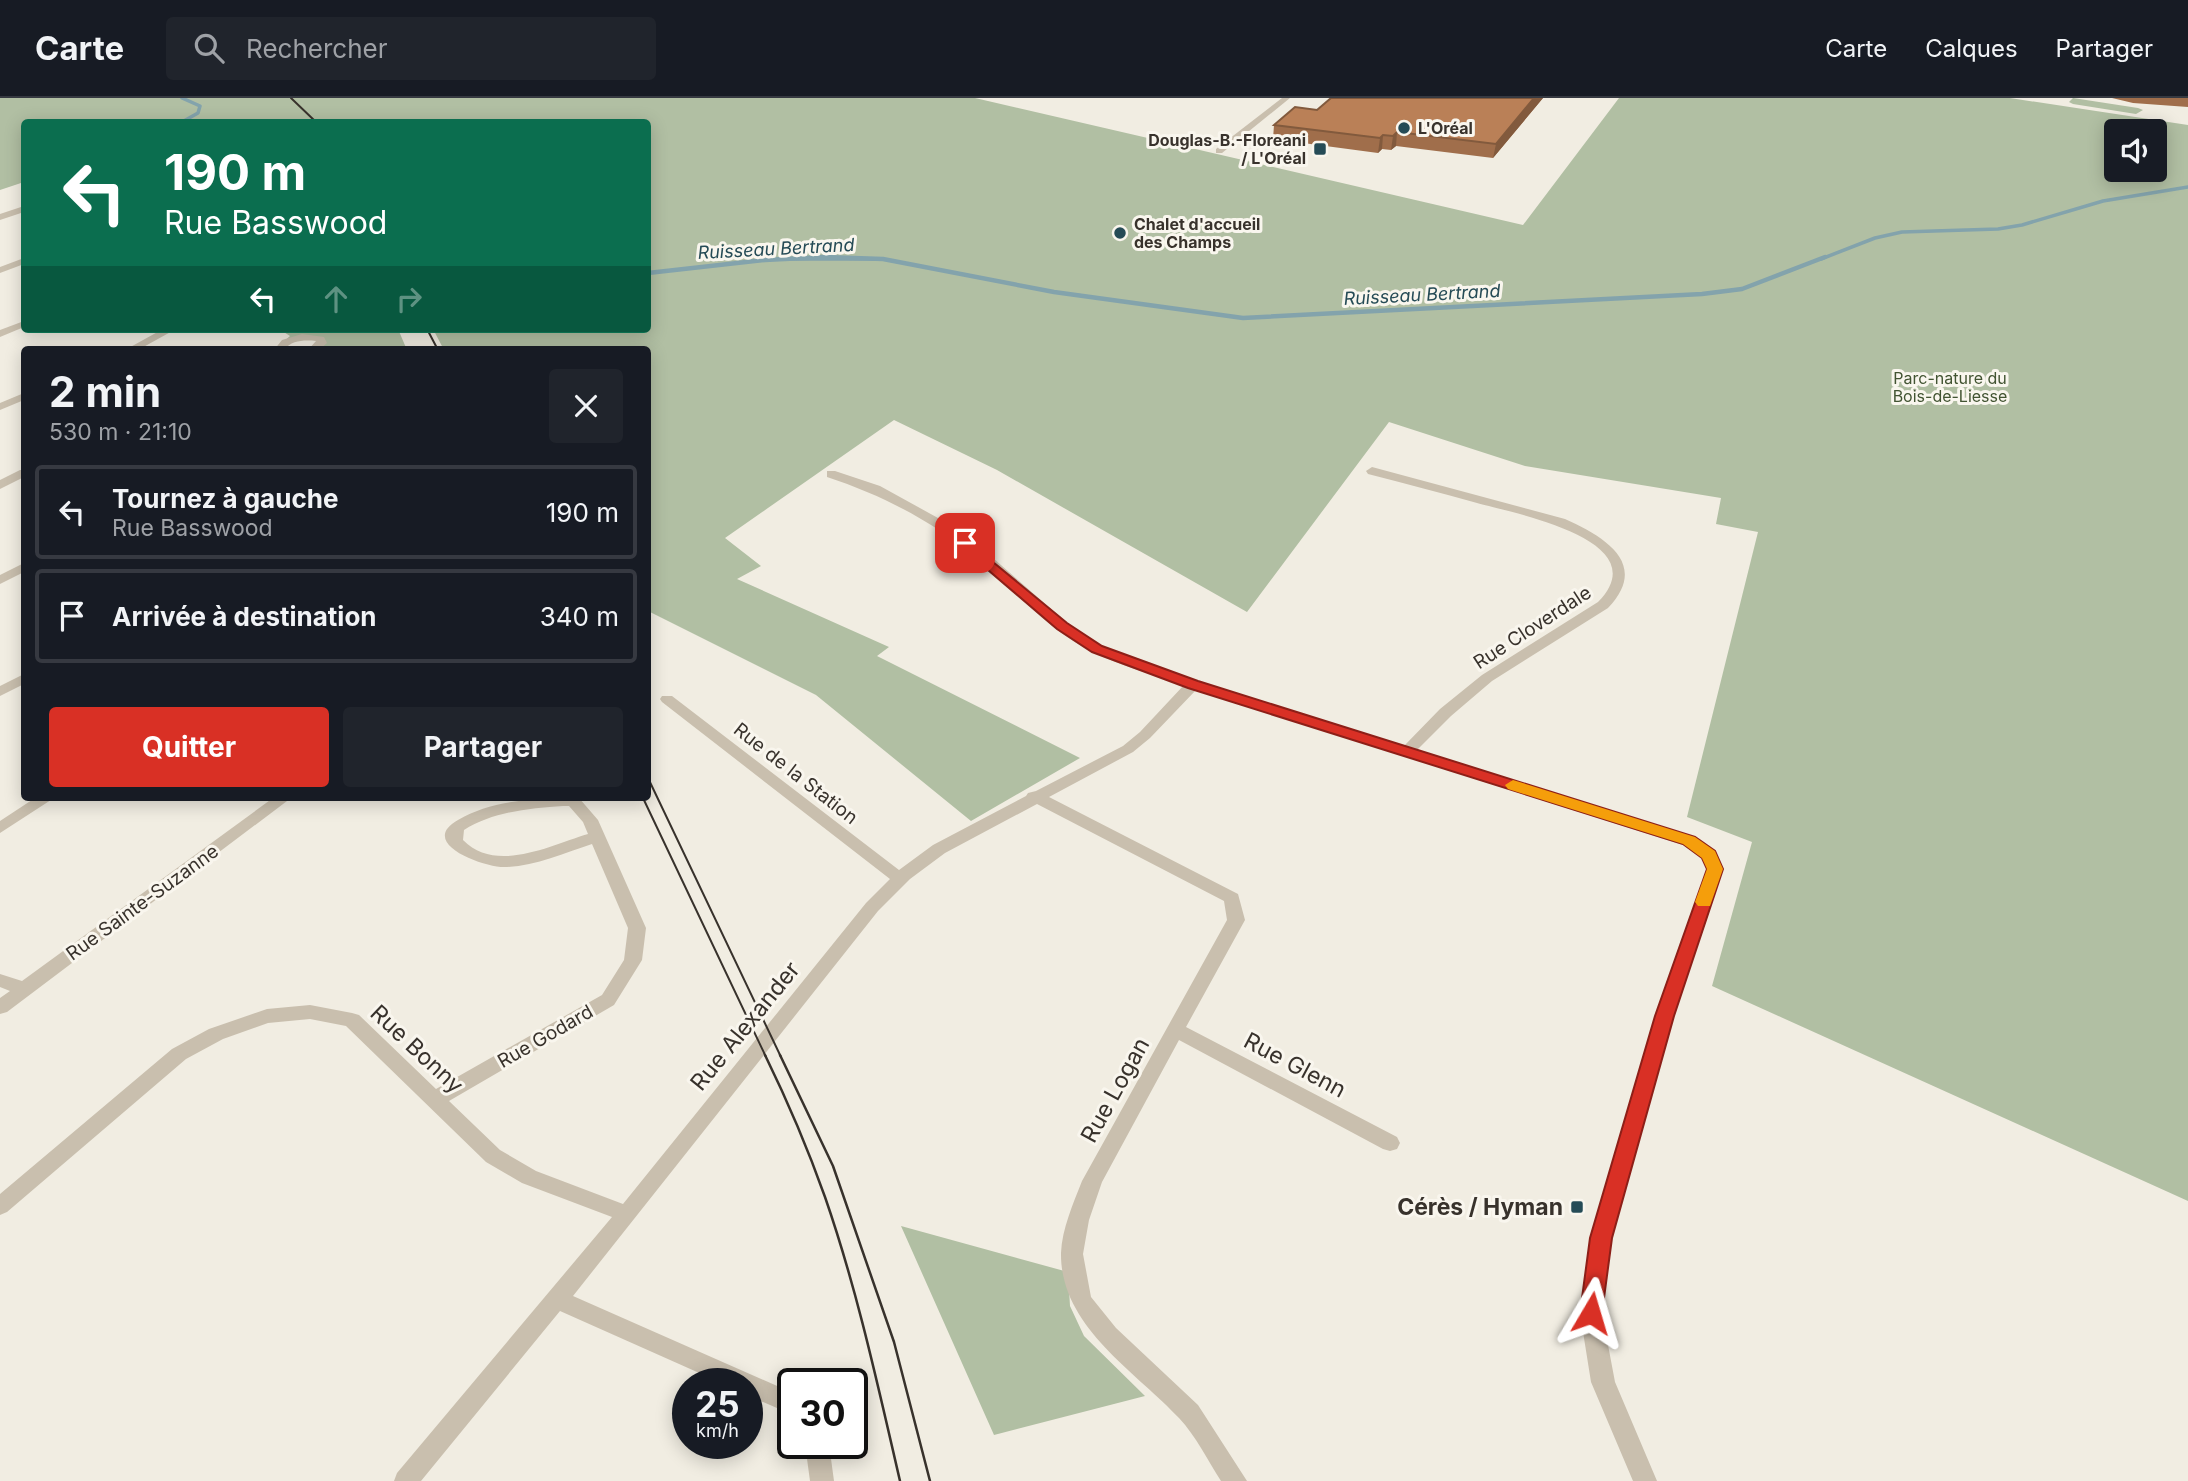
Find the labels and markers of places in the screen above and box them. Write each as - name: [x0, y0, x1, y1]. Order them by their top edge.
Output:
- place label: L'Oréal: [1418, 118, 1473, 138]
- marker: L'Oréal: [1396, 120, 1412, 136]
- place label: Douglas-B.-Floreani / L'Oréal: [1148, 130, 1306, 168]
- marker: Douglas-B.-Floreani / L'Oréal: [1312, 141, 1328, 157]
- place label: Chalet d'accueil des Champs: [1134, 214, 1260, 252]
- marker: Chalet d'accueil des Champs: [1112, 225, 1128, 241]
- pin: [935, 513, 995, 573]
- place label: Cérès / Hyman: [1397, 1193, 1563, 1221]
- marker: Cérès / Hyman: [1569, 1199, 1585, 1215]

